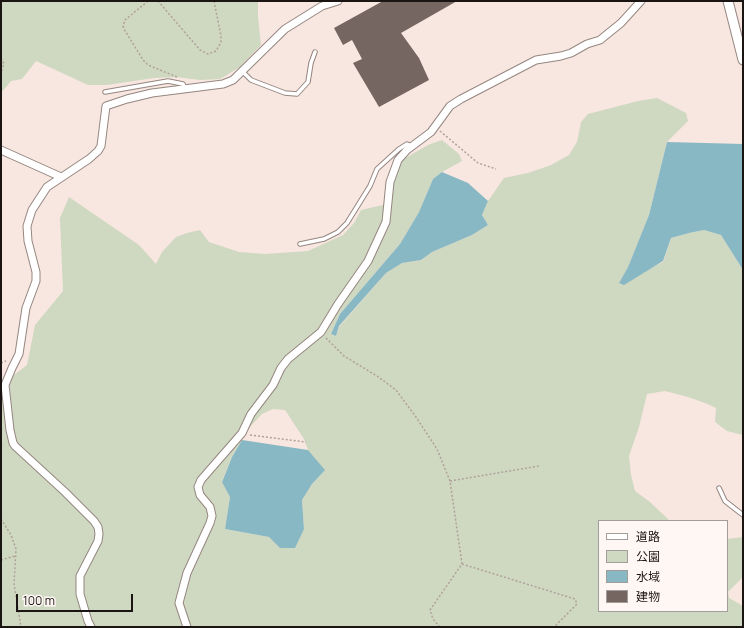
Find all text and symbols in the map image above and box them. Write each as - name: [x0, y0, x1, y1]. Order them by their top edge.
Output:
- legend: [598, 520, 728, 612]
- text: 道路: [636, 528, 660, 545]
- text: 公園: [636, 548, 660, 565]
- text: 水域: [636, 568, 660, 585]
- scale bar: [18, 586, 135, 612]
- text: 建物: [636, 588, 660, 605]
- text: 100 m: [23, 592, 55, 609]

